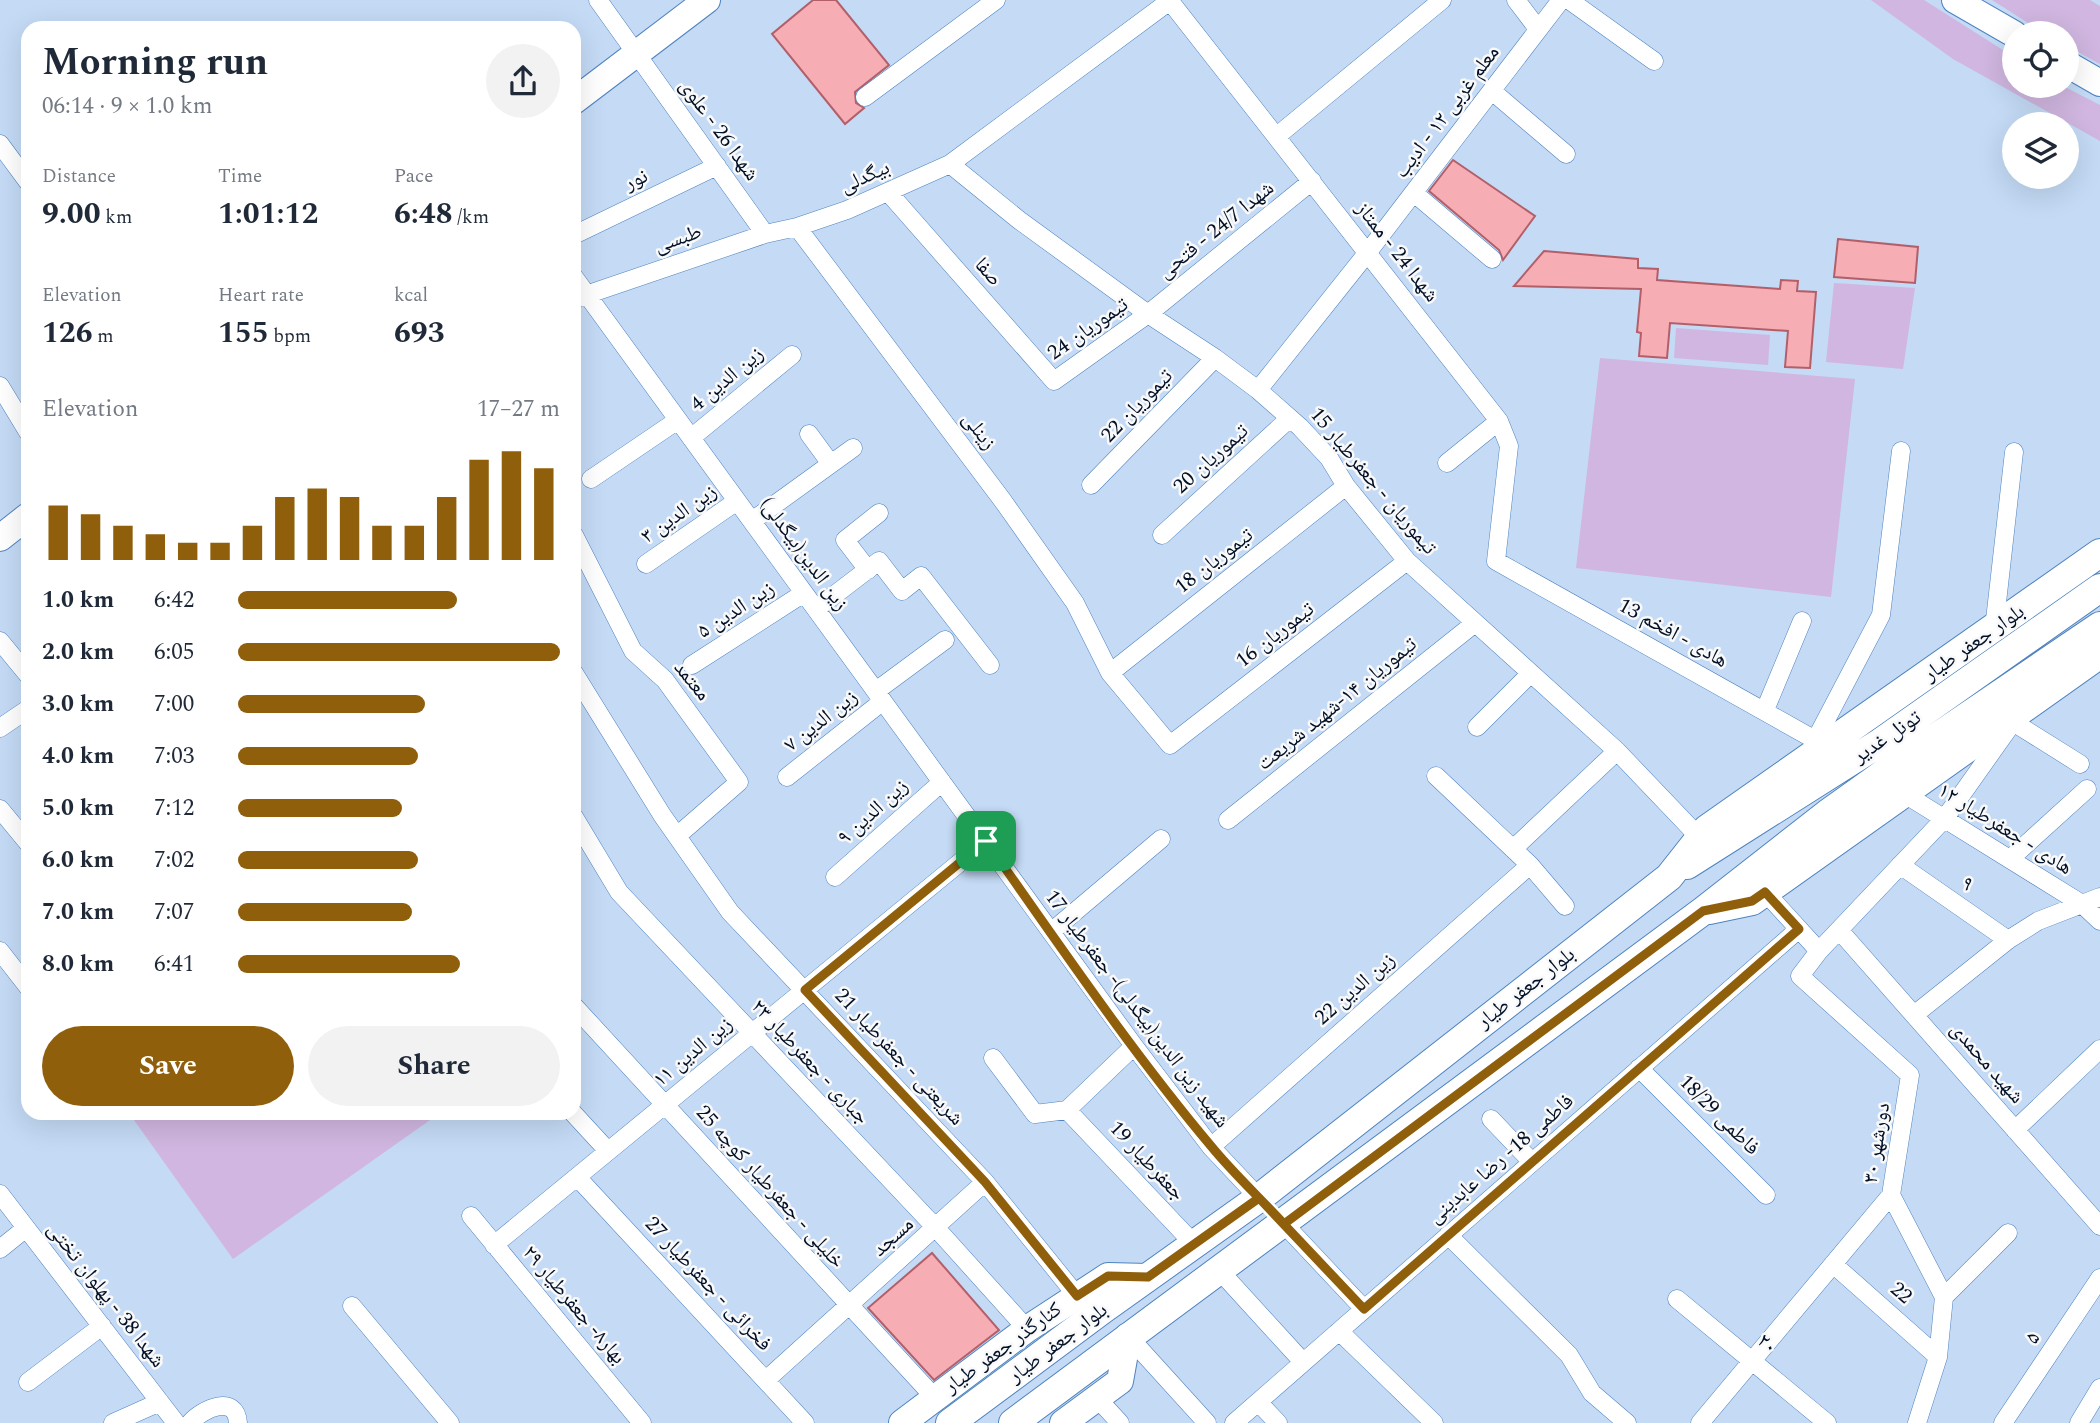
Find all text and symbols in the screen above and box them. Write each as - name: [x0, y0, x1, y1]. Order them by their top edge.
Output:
- map controls: [2002, 21, 2079, 189]
- button: locate: [2002, 21, 2079, 98]
- text: Morning run: [42, 34, 268, 92]
- street label: معلم غربی ۱۲ - ادیب: [1386, 39, 1508, 185]
- button: share: [486, 44, 560, 118]
- street label: شهدا 26 - علوی: [671, 72, 767, 188]
- text: 06:14 · 9 × 1.0 km: [42, 89, 213, 124]
- button: layers: [2002, 112, 2079, 189]
- street label: بیگدلی: [835, 152, 895, 202]
- street label: نور: [617, 160, 654, 200]
- text: Distance: [42, 162, 116, 191]
- text: Time: [218, 162, 262, 191]
- text: Pace: [394, 162, 433, 191]
- street label: شهدا 24/7 - فتحی: [1151, 173, 1281, 287]
- text: 9.00: [42, 191, 101, 237]
- text: 1:01:12: [218, 191, 318, 237]
- text: 6:48: [394, 191, 453, 237]
- street label: شهدا 24 - ممتاز: [1347, 194, 1447, 309]
- text: km: [101, 203, 132, 232]
- text: /km: [453, 203, 489, 232]
- street label: طبسی: [650, 216, 706, 262]
- street label: صفا: [966, 250, 1010, 294]
- text: Elevation: [42, 281, 122, 310]
- text: Heart rate: [218, 281, 304, 310]
- text: kcal: [394, 281, 428, 310]
- street label: تیموریان 24: [1041, 289, 1135, 369]
- text: 126: [42, 310, 93, 356]
- text: 155: [218, 310, 269, 356]
- text: 693: [394, 310, 445, 356]
- text: m: [93, 322, 114, 351]
- text: bpm: [269, 322, 311, 351]
- street label: زین الدین 4: [683, 339, 771, 419]
- street label: تیموریان 22: [1093, 362, 1181, 450]
- text: Elevation: [42, 392, 138, 427]
- text: 17–27 m: [477, 392, 560, 427]
- street label: تیموریان - جعفرطیار 15: [1302, 400, 1444, 562]
- street label: زینلی: [954, 405, 1004, 457]
- street label: تیموریان 20: [1166, 416, 1256, 502]
- street label: زین الدین ۳: [634, 476, 724, 552]
- street label: زین الدین(بیگدلی): [752, 490, 856, 618]
- street label: تیموریان 18: [1168, 520, 1260, 602]
- street label: زین الدین ۵: [691, 573, 781, 647]
- text: 1.0 km: [42, 583, 114, 618]
- text: 6:42: [154, 583, 194, 618]
- street label: هادی - افخم 13: [1612, 590, 1734, 676]
- street label: تیموریان 16: [1229, 594, 1321, 676]
- street label: بلوار جعفر طیار: [1916, 596, 2031, 690]
- street label: تیموریان ۱۴-شهید شریعت: [1250, 629, 1424, 779]
- text: 2.0 km: [42, 635, 114, 670]
- text: 6:05: [154, 635, 194, 670]
- street label: معتمد: [666, 654, 718, 708]
- street label: زین الدین ۷: [777, 682, 865, 760]
- text: 3.0 km: [42, 687, 114, 722]
- text: 7:00: [154, 687, 194, 722]
- street label: تونل غدیر: [1845, 702, 1928, 772]
- text: 4.0 km: [42, 739, 114, 774]
- text: 7:03: [154, 739, 194, 774]
- street label: زین الدین ۹: [830, 771, 916, 853]
- street label: هادی - جعفرطیار ۱۲: [1931, 775, 2079, 883]
- text: 5.0 km: [42, 791, 114, 826]
- text: 7:12: [154, 791, 194, 826]
- pin: [956, 811, 1016, 871]
- icon: arrive: [967, 822, 1005, 860]
- text: 6.0 km: [42, 843, 114, 878]
- text: 7:02: [154, 843, 194, 878]
- street label: ۹: [1954, 868, 1980, 900]
- street label: شهید زین الدین(بیگدلی)- جعفرطیار 17: [1037, 883, 1237, 1135]
- text: 7.0 km: [42, 895, 114, 930]
- text: 7:07: [154, 895, 194, 930]
- street label: بلوار جعفر طیار: [1469, 939, 1582, 1038]
- street label: زین الدین 22: [1308, 945, 1402, 1033]
- text: 8.0 km: [42, 947, 114, 982]
- text: 6:41: [154, 947, 194, 982]
- street label: شریعتی - جعفرطیار 21: [826, 981, 972, 1133]
- street label: جباری - جعفرطیار ۲۳: [743, 992, 877, 1132]
- street label: زین الدین ۱۱: [646, 1009, 740, 1095]
- street label: شهید محمدی: [1942, 1015, 2032, 1111]
- button: Save: [42, 1026, 294, 1106]
- button: Share: [308, 1026, 560, 1106]
- street label: فاطمی 18/29: [1671, 1067, 1767, 1163]
- street label: فاطمی 18- رضا عابدینی: [1421, 1086, 1581, 1232]
- street label: خلیلی - جعفرطیار کوچه 25: [688, 1098, 852, 1276]
- street label: دورشهر ۳۰: [1855, 1100, 1899, 1186]
- street label: جعفرطیار 19: [1101, 1114, 1193, 1208]
- street label: فخرائی - جعفرطیار 27: [637, 1209, 779, 1359]
- street label: مسجد: [865, 1209, 921, 1265]
- street label: شهدا 38 - پهلوان تختی: [39, 1215, 173, 1375]
- street label: بهار۸- جعفرطیار ۲۹: [514, 1238, 634, 1372]
- street label: 22: [1883, 1274, 1919, 1312]
- street label: کنارگذر جعفر طیار: [937, 1294, 1069, 1402]
- street label: بلوار جعفر طیار: [1001, 1295, 1115, 1392]
- street label: ۵: [2017, 1325, 2049, 1351]
- street label: ۲۰: [1749, 1326, 1785, 1362]

